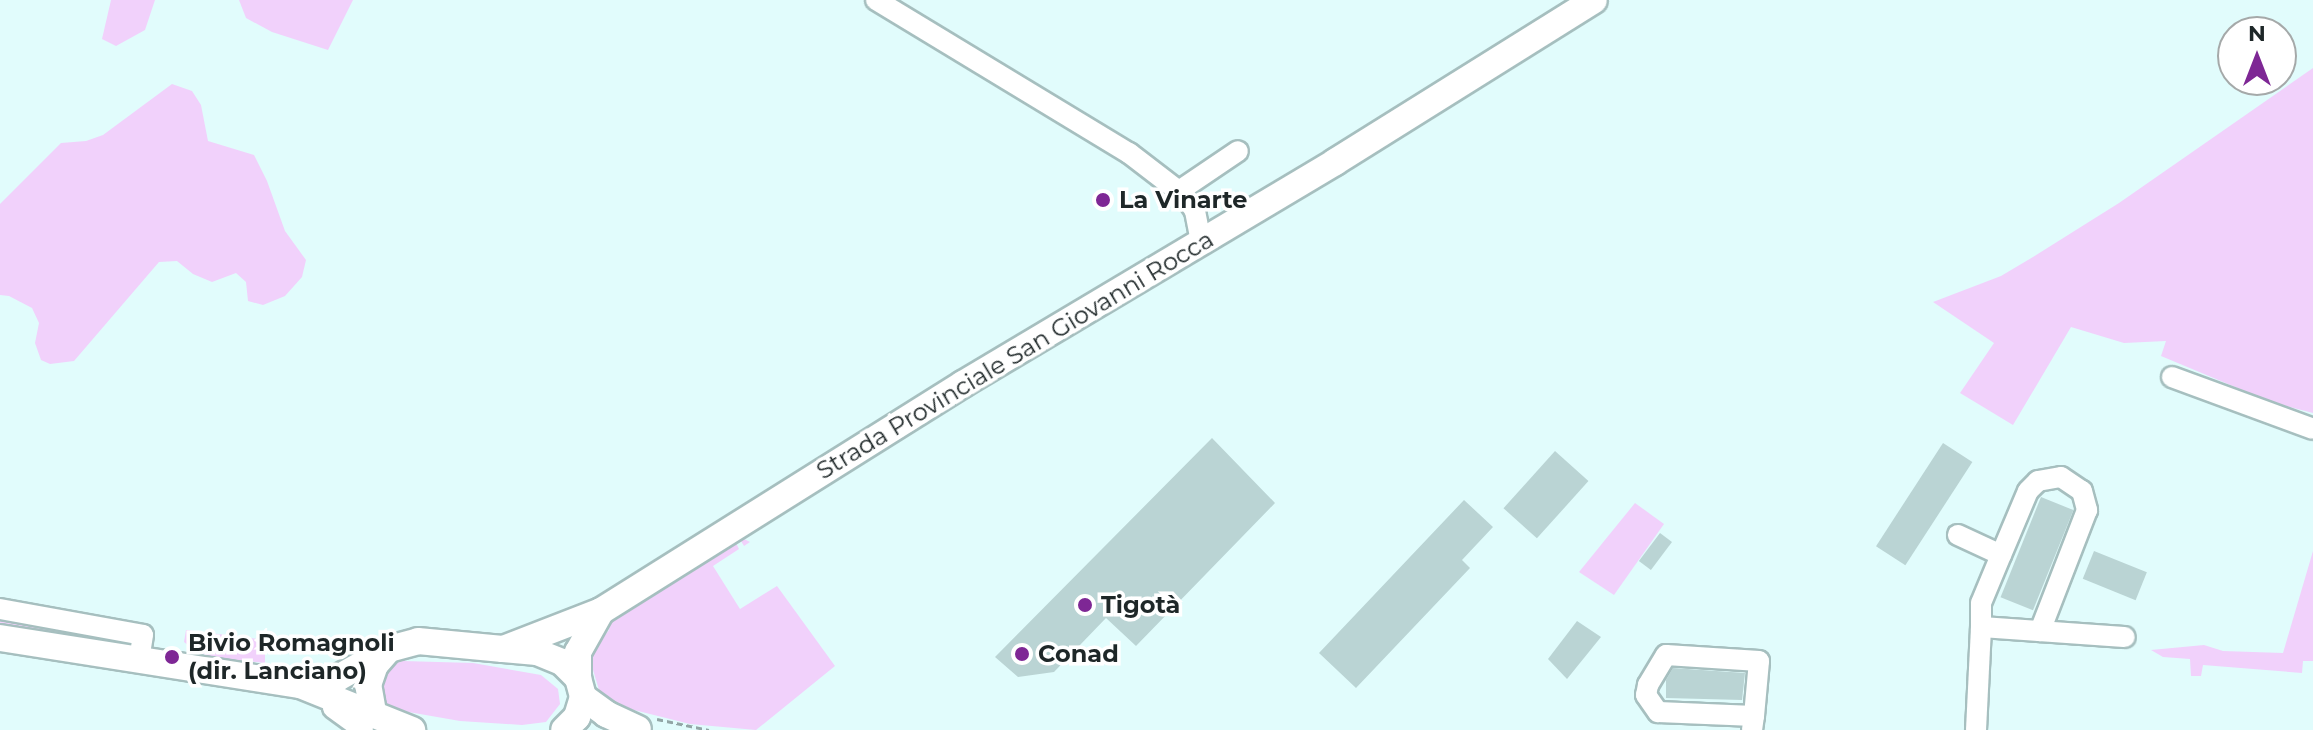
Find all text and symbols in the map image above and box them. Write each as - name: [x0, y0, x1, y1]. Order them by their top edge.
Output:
- north arrow: [2217, 16, 2297, 96]
- text: N: [2248, 20, 2266, 47]
- place label: La Vinarte: [1119, 186, 1247, 214]
- marker: La Vinarte: [1094, 191, 1112, 209]
- street label: Strada Provinciale San Giovanni Rocca: [811, 225, 1219, 485]
- place label: Tigotà: [1101, 591, 1180, 619]
- marker: Tigotà: [1076, 596, 1094, 614]
- place label: Bivio Romagnoli (dir. Lanciano): [188, 629, 395, 685]
- place label: Conad: [1038, 640, 1119, 668]
- marker: Conad: [1013, 645, 1031, 663]
- marker: Bivio Romagnoli (dir. Lanciano): [163, 648, 181, 666]

